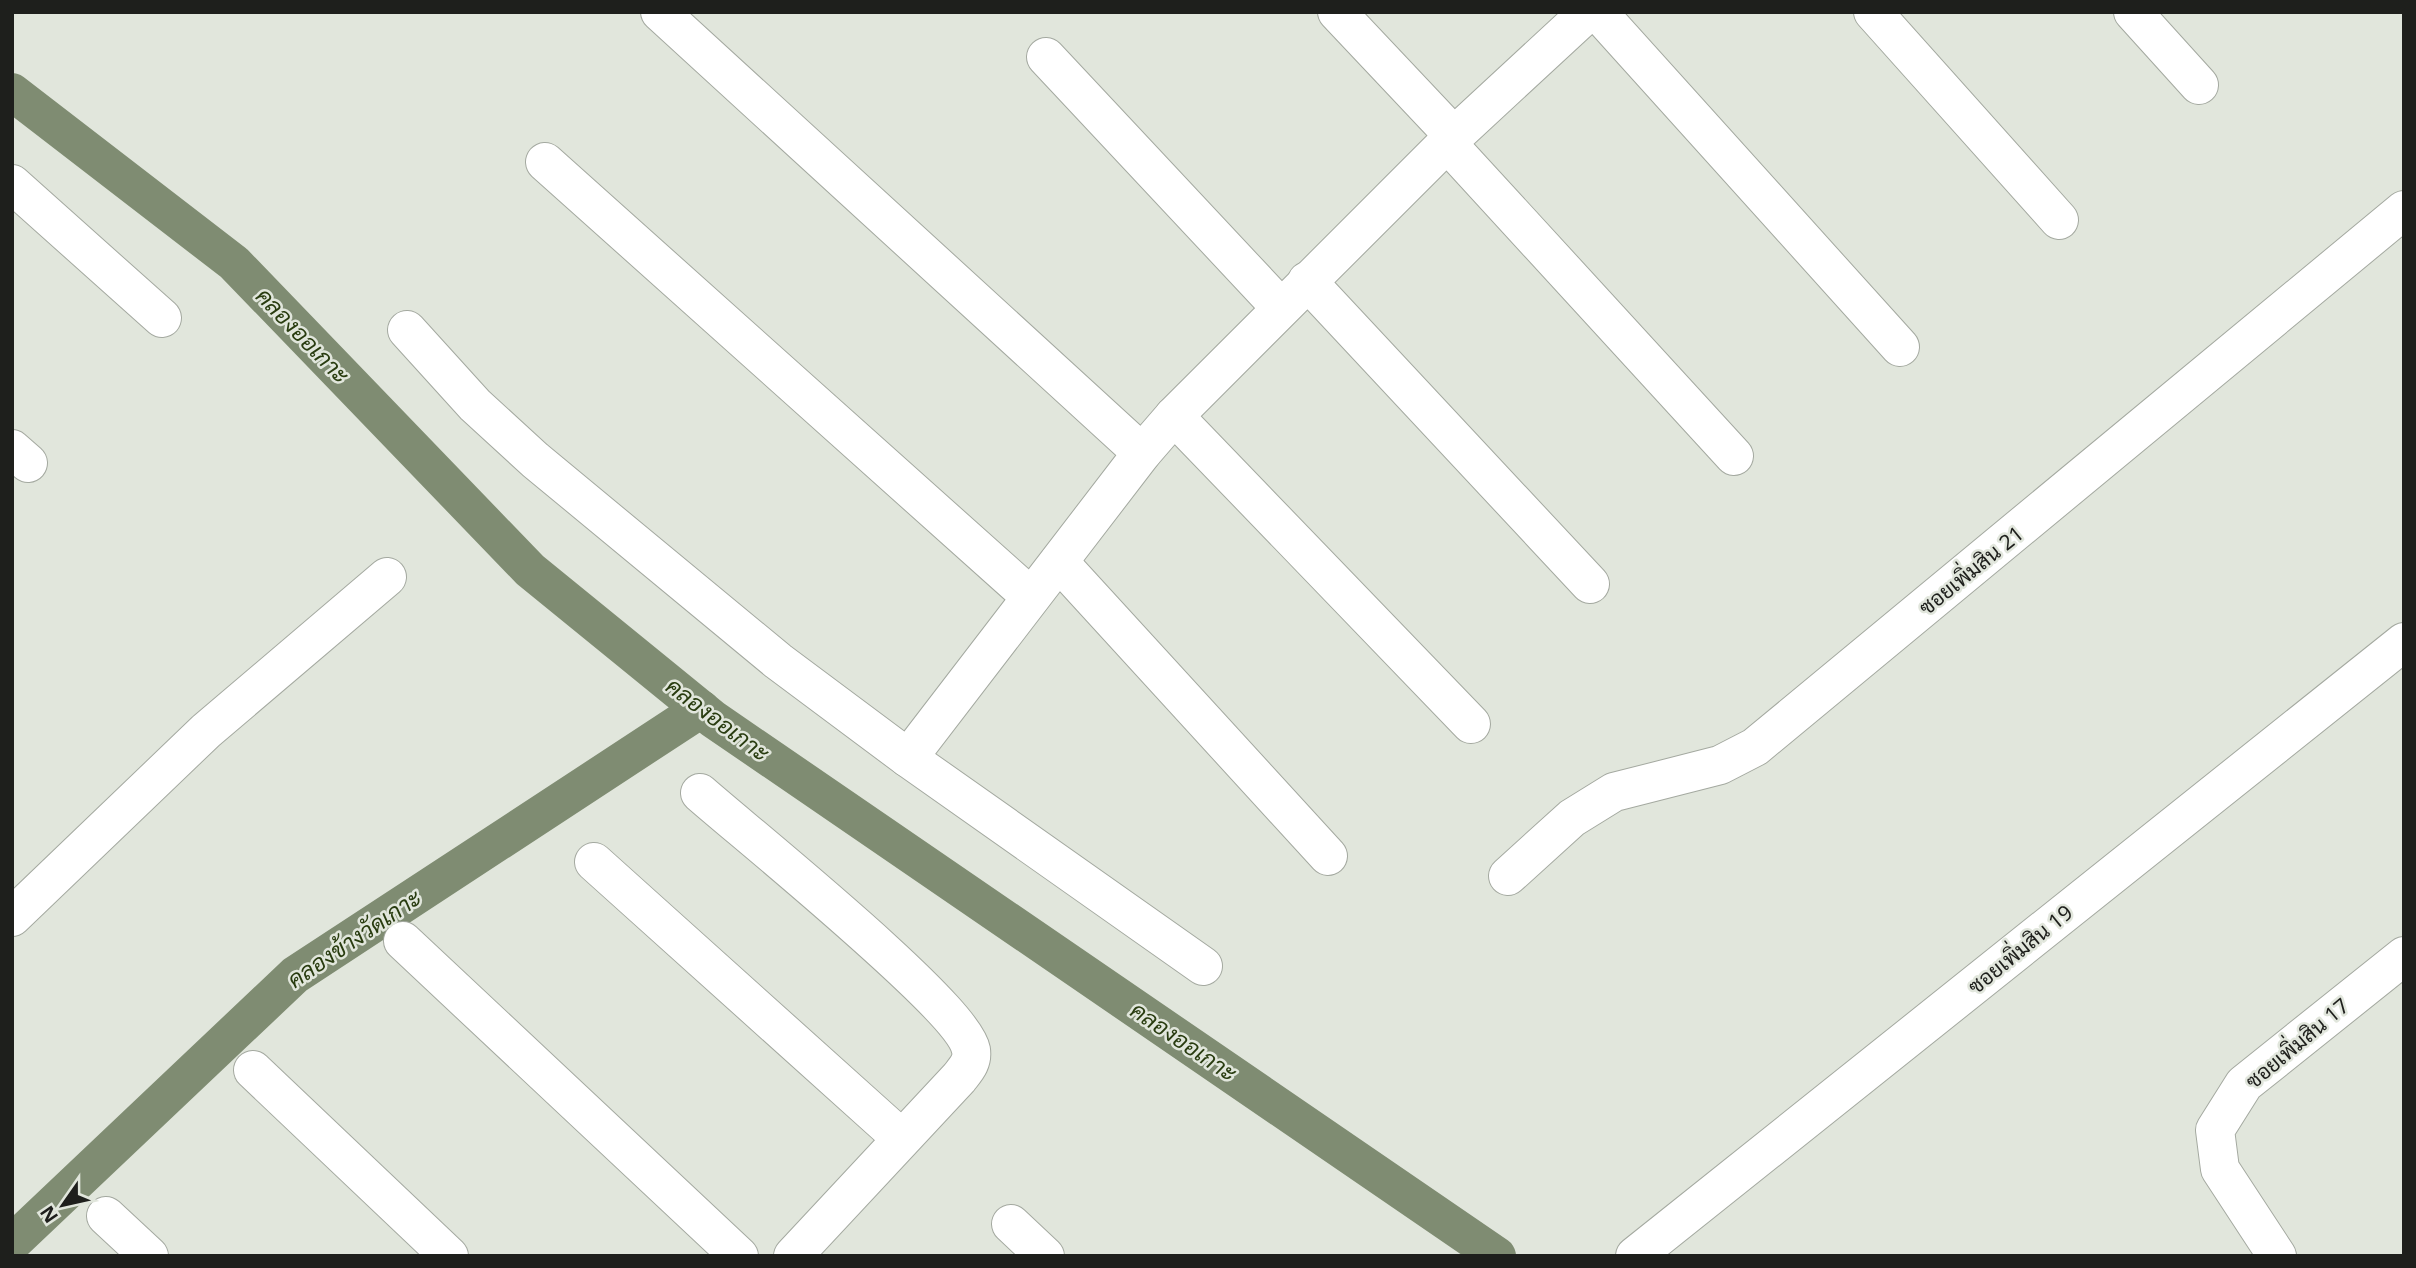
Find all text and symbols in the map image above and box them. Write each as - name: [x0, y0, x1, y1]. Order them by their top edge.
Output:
- water label: คลองออเกาะ: [249, 280, 357, 390]
- street label: ซอยเพิ่มสิน 21: [1910, 516, 2029, 621]
- water label: คลองออเกาะ: [660, 670, 777, 769]
- water label: คลองข้างวัดเกาะ: [281, 881, 428, 995]
- street label: ซอยเพิ่มสิน 19: [1959, 895, 2078, 1000]
- street label: ซอยเพิ่มสิน 17: [2237, 988, 2355, 1094]
- water label: คลองออเกาะ: [1124, 994, 1244, 1089]
- north arrow: [28, 1170, 98, 1240]
- text: N: [34, 1201, 64, 1228]

